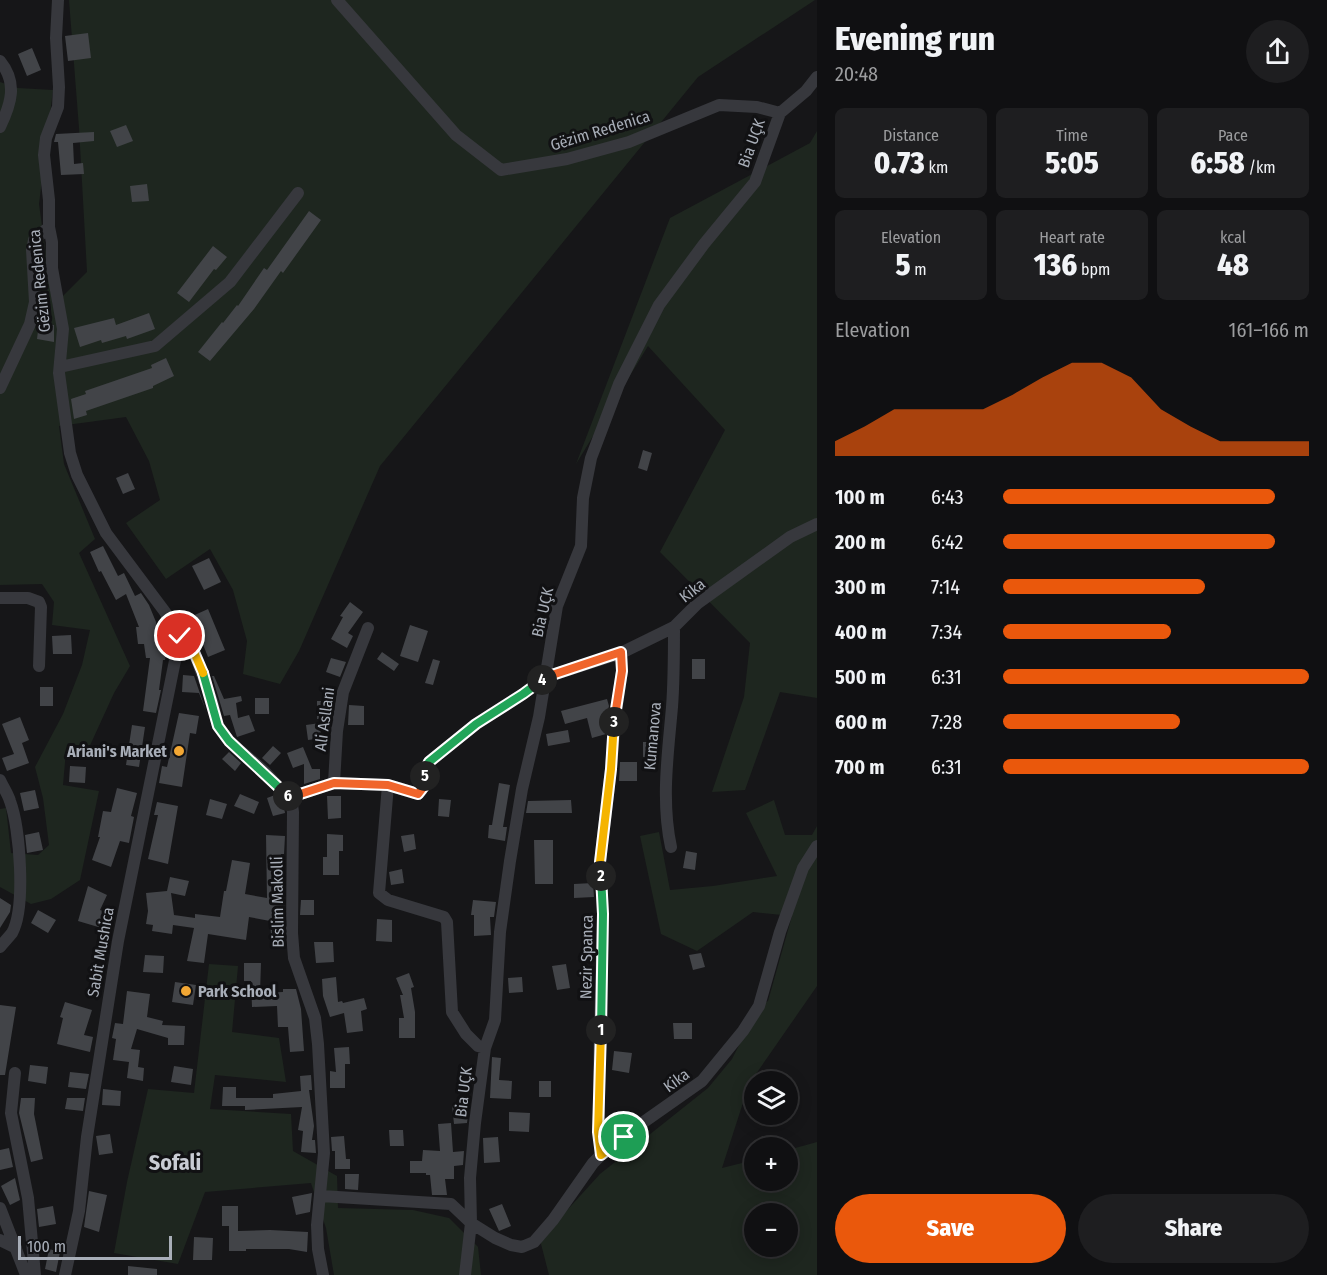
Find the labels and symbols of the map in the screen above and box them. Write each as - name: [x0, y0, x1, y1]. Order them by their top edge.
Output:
- street label: Gëzim Redenica: [548, 106, 652, 155]
- street label: Bia UÇK: [734, 116, 770, 170]
- street label: Gëzim Redenica: [25, 228, 54, 333]
- street label: Kika: [676, 574, 709, 606]
- street label: Bia UÇK: [528, 585, 559, 639]
- pin: [154, 610, 205, 661]
- pin: 4: [527, 665, 557, 695]
- street label: Ali Asllani: [311, 686, 338, 752]
- street label: Kumanova: [640, 701, 665, 771]
- pin: 3: [599, 707, 629, 737]
- place label: Ariani's Market: [66, 742, 167, 761]
- marker: Ariani's Market: [172, 744, 186, 758]
- pin: 5: [410, 761, 440, 791]
- pin: 6: [273, 781, 303, 811]
- street label: Bislim Makolli: [267, 856, 288, 948]
- pin: 2: [586, 861, 616, 891]
- street label: Sabit Mushica: [83, 906, 118, 998]
- street label: Nezir Spanca: [576, 915, 597, 999]
- place label: Park School: [198, 982, 277, 1001]
- marker: Park School: [179, 984, 193, 998]
- pin: 1: [586, 1015, 616, 1045]
- street label: Bia UÇK: [451, 1065, 477, 1118]
- street label: Kika: [660, 1065, 693, 1096]
- pin: [598, 1111, 649, 1162]
- district label: Sofali: [149, 1149, 201, 1176]
- scale bar: [18, 1233, 172, 1260]

